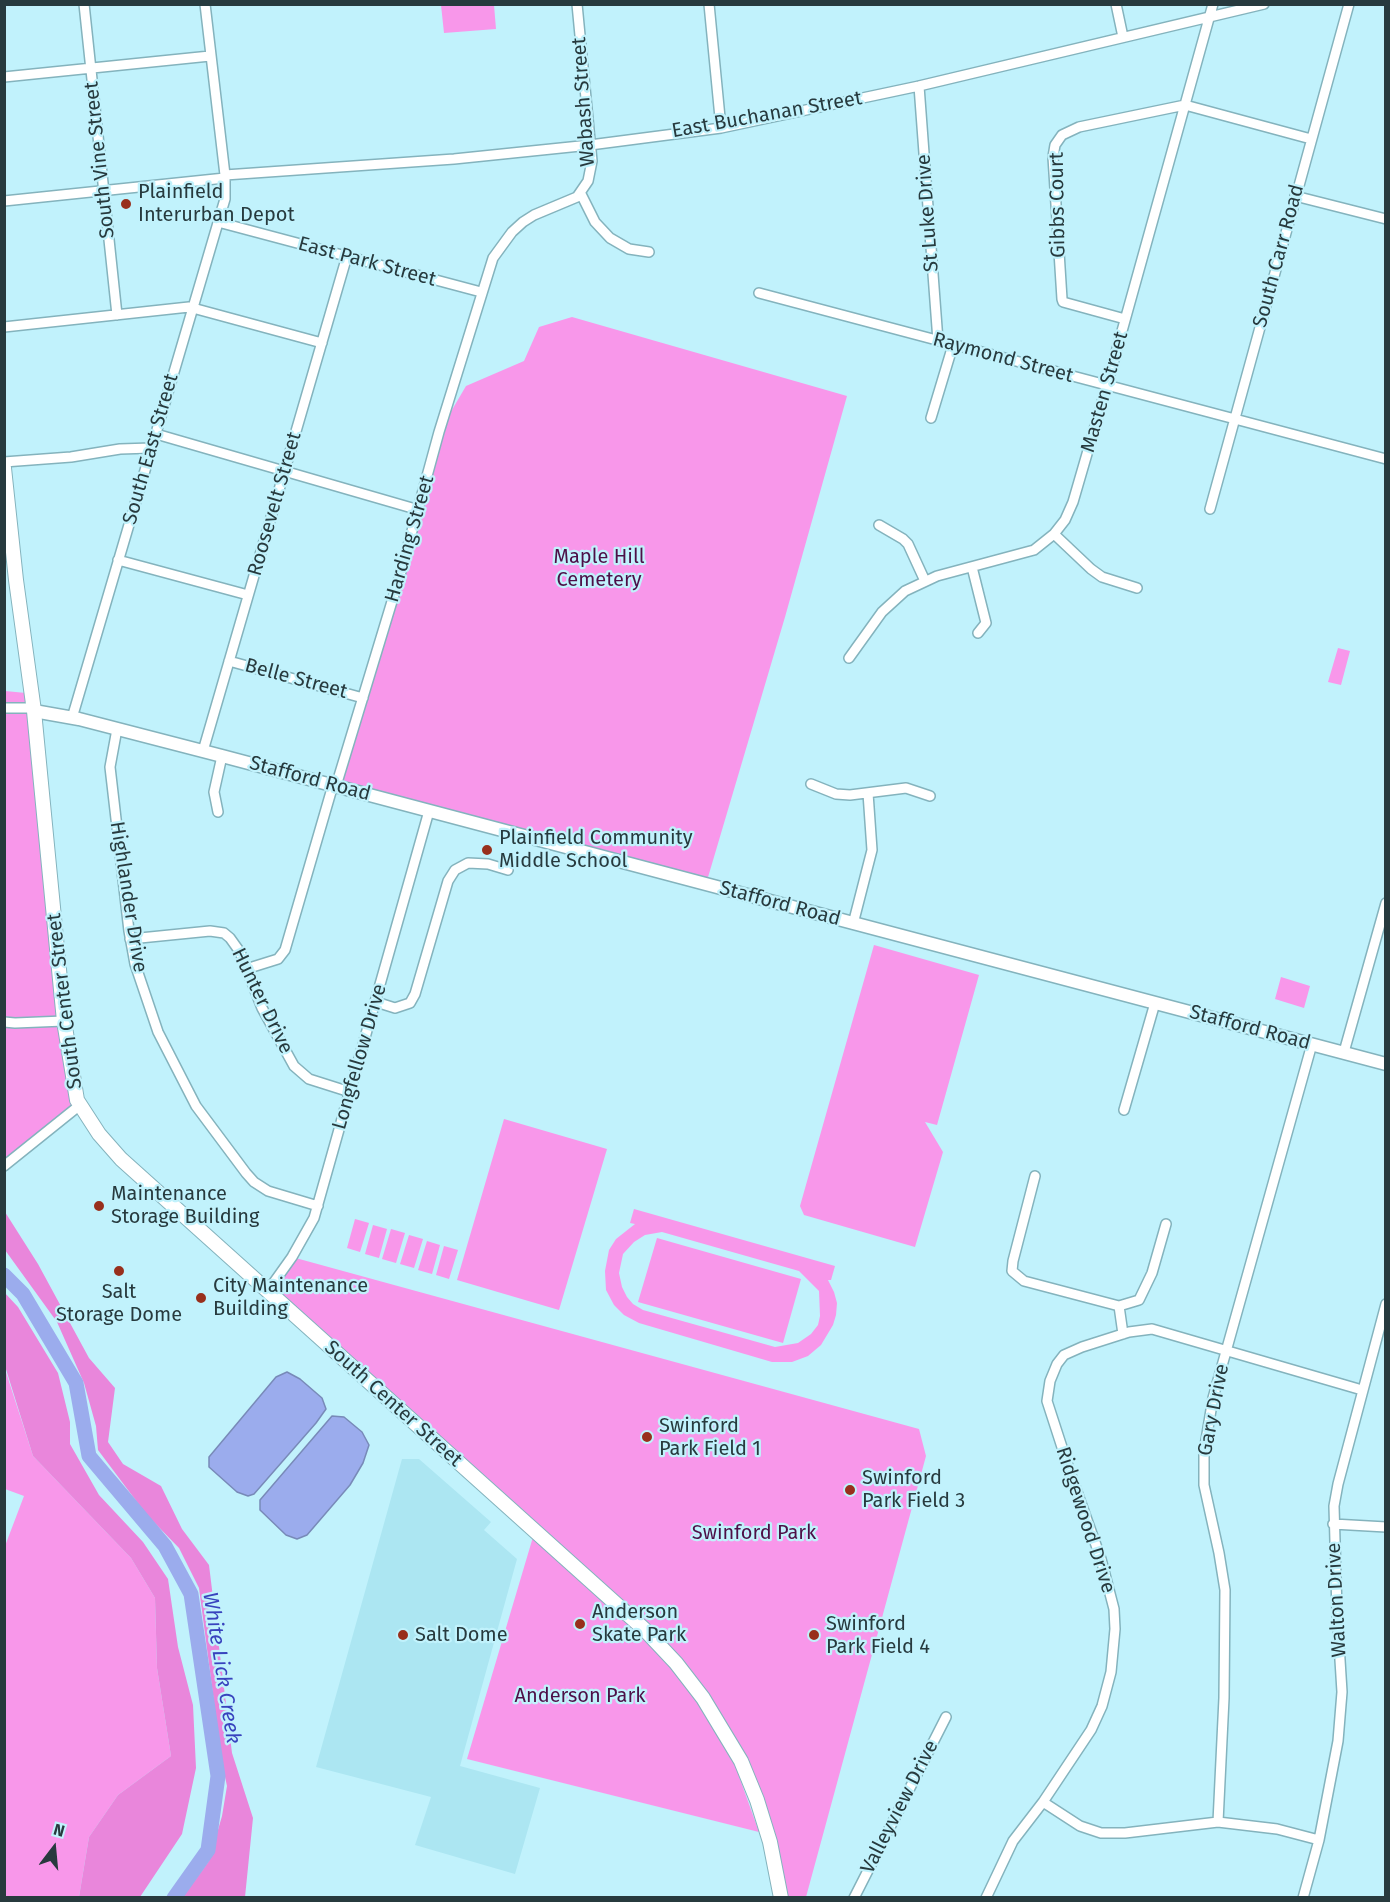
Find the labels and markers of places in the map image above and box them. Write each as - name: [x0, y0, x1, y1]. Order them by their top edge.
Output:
- place label: Plainfield Interurban Depot: [138, 180, 295, 227]
- marker: Plainfield Interurban Depot: [119, 197, 133, 211]
- place label: Plainfield Community Middle School: [499, 826, 693, 873]
- marker: Plainfield Community Middle School: [480, 843, 494, 857]
- place label: Maintenance Storage Building: [111, 1182, 259, 1229]
- marker: Maintenance Storage Building: [92, 1199, 106, 1213]
- marker: Salt Storage Dome: [112, 1264, 126, 1278]
- place label: City Maintenance Building: [213, 1274, 368, 1321]
- place label: Salt Storage Dome: [56, 1280, 182, 1327]
- marker: City Maintenance Building: [194, 1291, 208, 1305]
- place label: Swinford Park Field 1: [659, 1414, 761, 1461]
- marker: Swinford Park Field 1: [640, 1430, 654, 1444]
- place label: Swinford Park Field 3: [862, 1466, 965, 1513]
- marker: Swinford Park Field 3: [843, 1483, 857, 1497]
- place label: Anderson Skate Park: [592, 1600, 686, 1647]
- place label: Swinford Park Field 4: [826, 1612, 930, 1659]
- marker: Anderson Skate Park: [573, 1617, 587, 1631]
- place label: Salt Dome: [415, 1623, 508, 1647]
- marker: Salt Dome: [396, 1628, 410, 1642]
- marker: Swinford Park Field 4: [807, 1628, 821, 1642]

